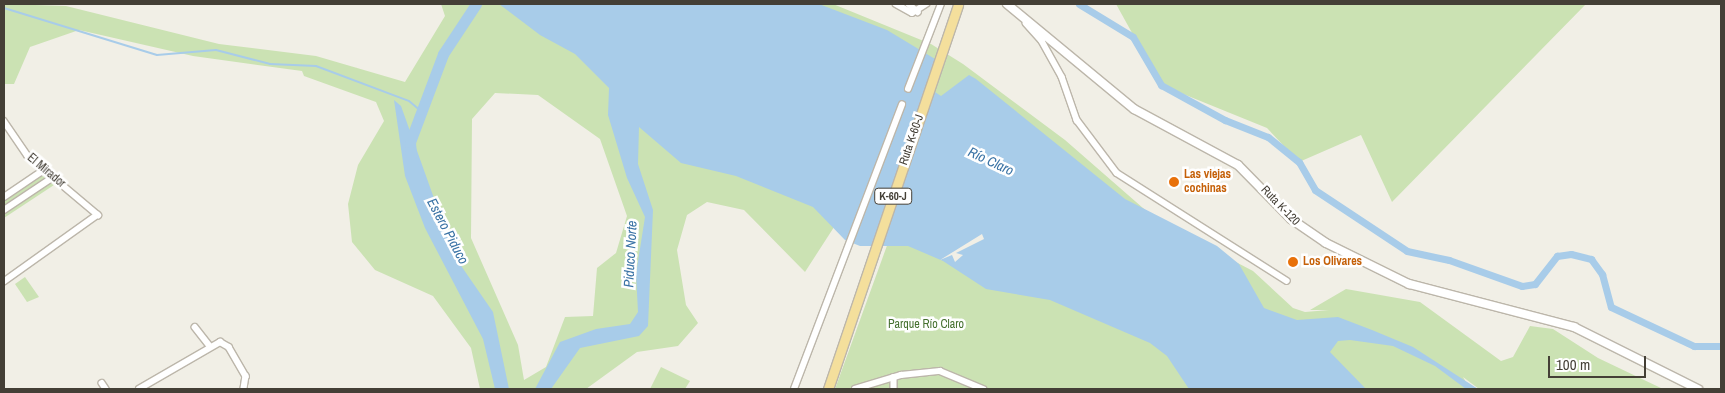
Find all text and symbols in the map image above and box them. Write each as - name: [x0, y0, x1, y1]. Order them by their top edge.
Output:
- street label: Ruta K-60-J: [897, 113, 927, 167]
- water label: Río Claro: [965, 143, 1017, 179]
- street label: El Mirador: [24, 151, 68, 191]
- place label: Las viejas cochinas: [1184, 168, 1231, 196]
- marker: Las viejas cochinas: [1168, 176, 1180, 188]
- street label: Ruta K-120: [1258, 183, 1302, 229]
- road number: K-60-J: [873, 188, 913, 205]
- water label: Estero Piduco: [424, 195, 472, 267]
- water label: Piduco Norte: [620, 220, 640, 288]
- place label: Los Olivares: [1303, 255, 1362, 269]
- marker: Los Olivares: [1287, 256, 1299, 268]
- park label: Parque Río Claro: [888, 318, 964, 332]
- scale bar: [1550, 346, 1648, 378]
- text: 100 m: [1556, 354, 1590, 375]

